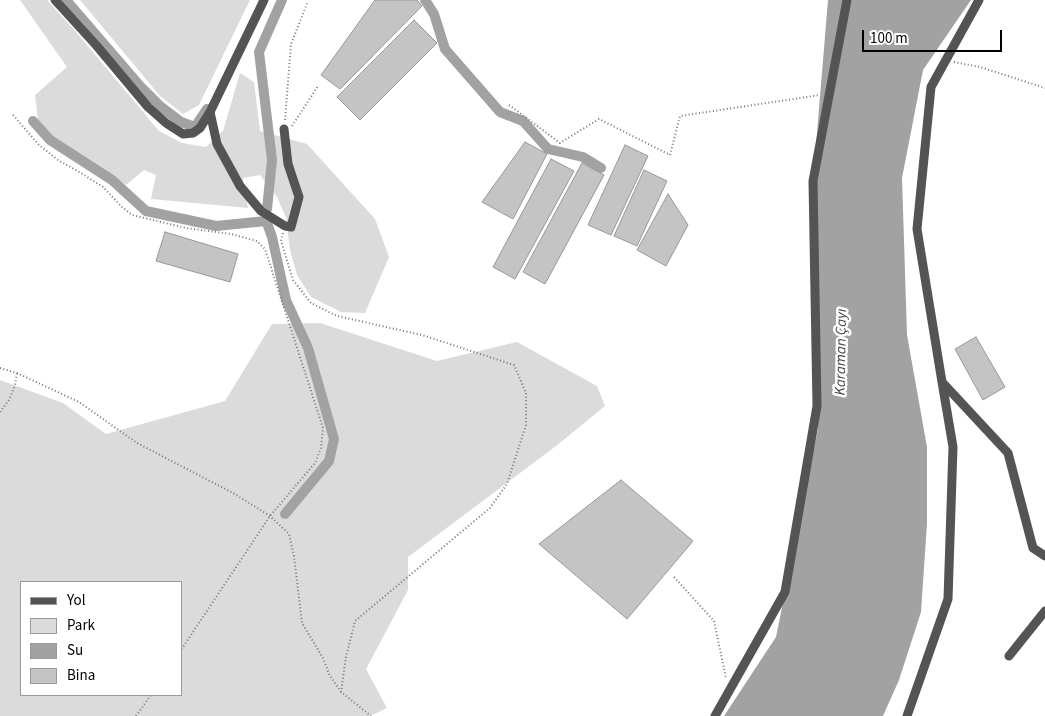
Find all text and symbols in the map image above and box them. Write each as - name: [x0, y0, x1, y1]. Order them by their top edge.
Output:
- scale bar: [865, 20, 1005, 52]
- text: 100 m: [870, 28, 908, 49]
- water label: Karaman Çayı: [832, 308, 852, 396]
- legend: [20, 581, 182, 696]
- text: Yol: [67, 590, 85, 611]
- text: Park: [67, 615, 95, 636]
- text: Su: [67, 640, 83, 661]
- text: Bina: [67, 665, 95, 686]

